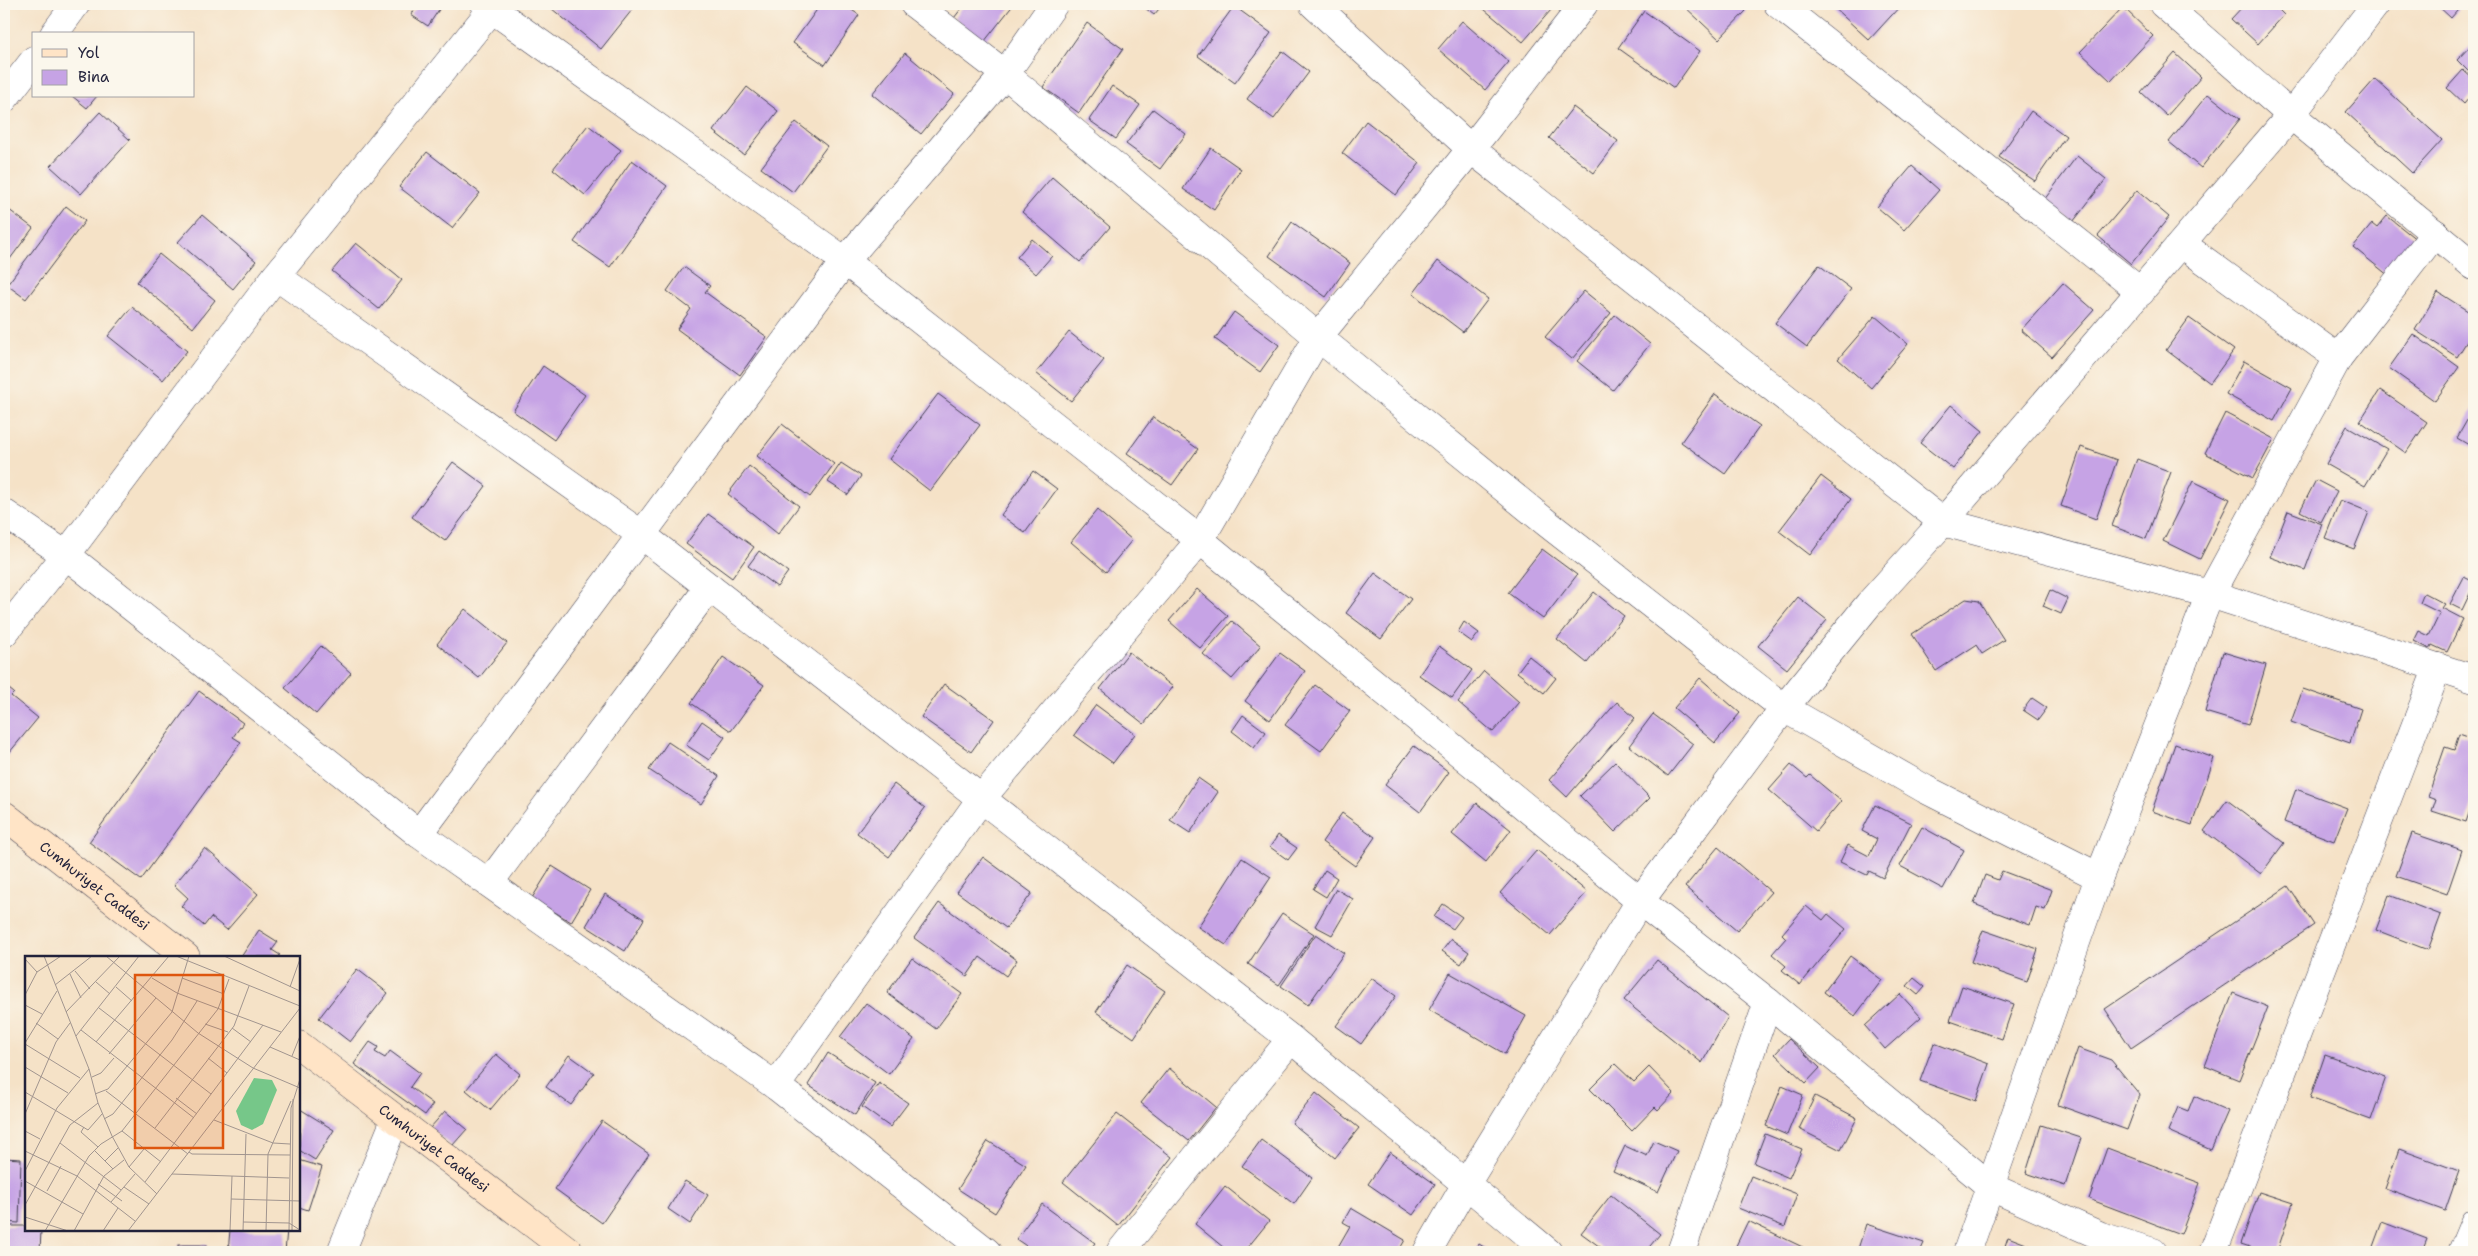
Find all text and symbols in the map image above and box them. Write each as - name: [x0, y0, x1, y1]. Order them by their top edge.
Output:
- legend: [32, 32, 195, 98]
- text: Yol: [78, 43, 100, 63]
- text: Bina: [78, 67, 110, 87]
- street label: Cumhuriyet Caddesi: [36, 837, 153, 934]
- inset map: [25, 956, 300, 1231]
- street label: Cumhuriyet Caddesi: [375, 1100, 493, 1196]

